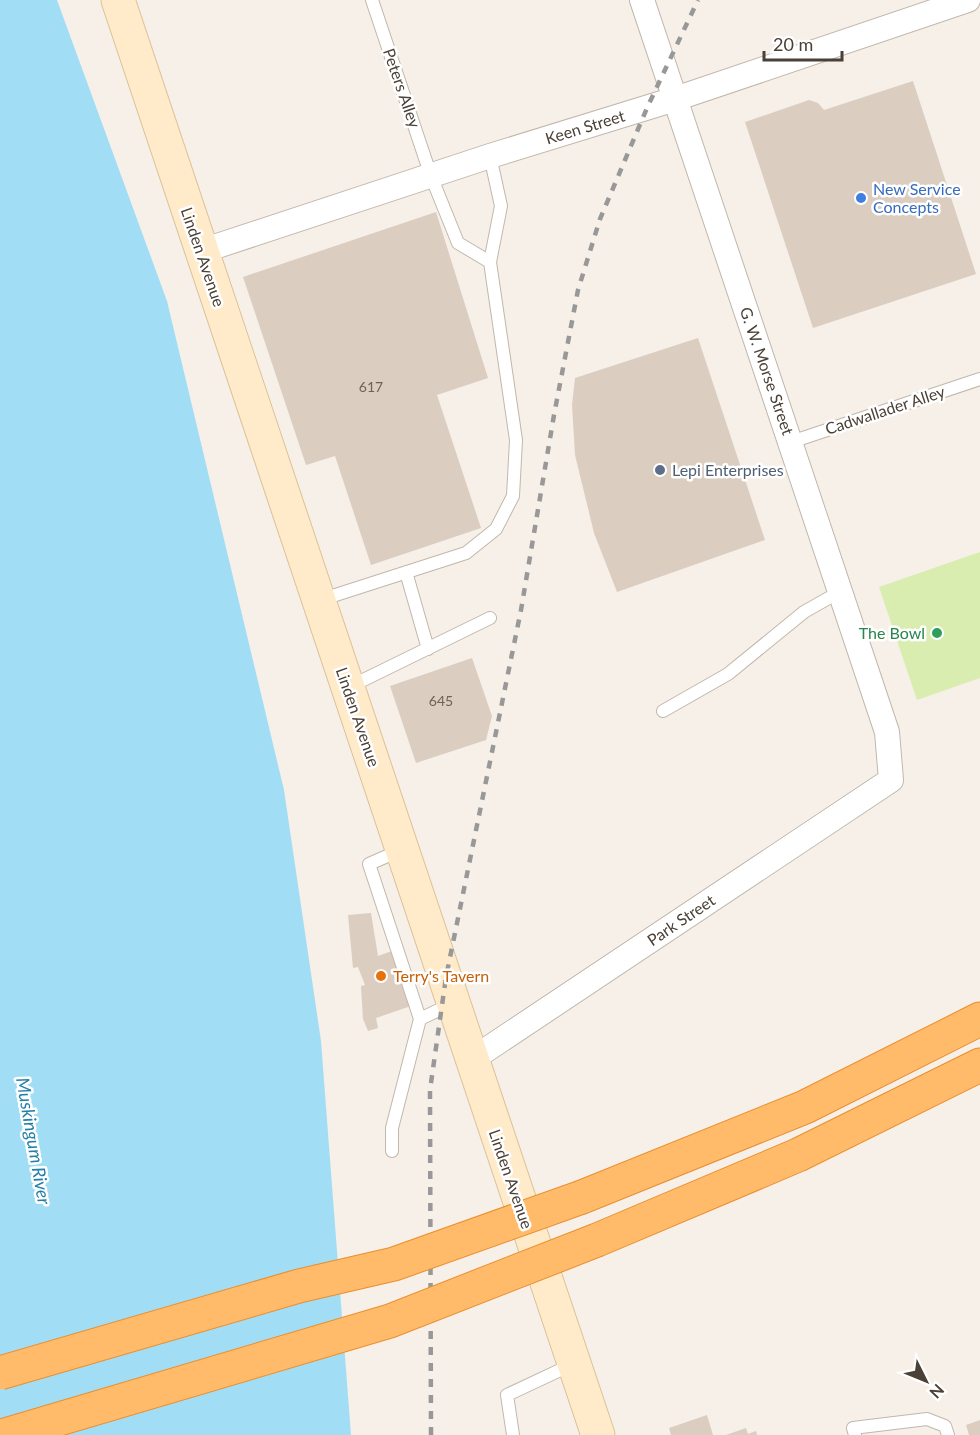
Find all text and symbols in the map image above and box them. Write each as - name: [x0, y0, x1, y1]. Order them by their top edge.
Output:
- scale bar: [764, 24, 842, 62]
- text: 20 m: [773, 33, 813, 55]
- street label: Peters Alley: [380, 46, 425, 131]
- street label: Keen Street: [543, 105, 627, 148]
- place label: New Service Concepts: [873, 179, 961, 216]
- marker: New Service Concepts: [854, 191, 868, 205]
- street label: Linden Avenue: [178, 205, 229, 309]
- street label: G. W. Morse Street: [737, 304, 798, 438]
- house number: 617: [359, 378, 383, 395]
- street label: Cadwallader Alley: [823, 381, 948, 438]
- place label: Lepi Enterprises: [672, 460, 784, 479]
- marker: Lepi Enterprises: [653, 463, 667, 477]
- place label: The Bowl: [859, 623, 925, 642]
- marker: The Bowl: [930, 626, 944, 640]
- street label: Linden Avenue: [333, 665, 384, 769]
- house number: 645: [429, 692, 453, 709]
- street label: Park Street: [643, 890, 718, 949]
- place label: Terry's Tavern: [393, 966, 489, 985]
- marker: Terry's Tavern: [374, 969, 388, 983]
- water label: Muskingum River: [12, 1076, 56, 1207]
- street label: Linden Avenue: [486, 1127, 537, 1231]
- north arrow: [896, 1351, 956, 1411]
- text: N: [926, 1381, 948, 1403]

